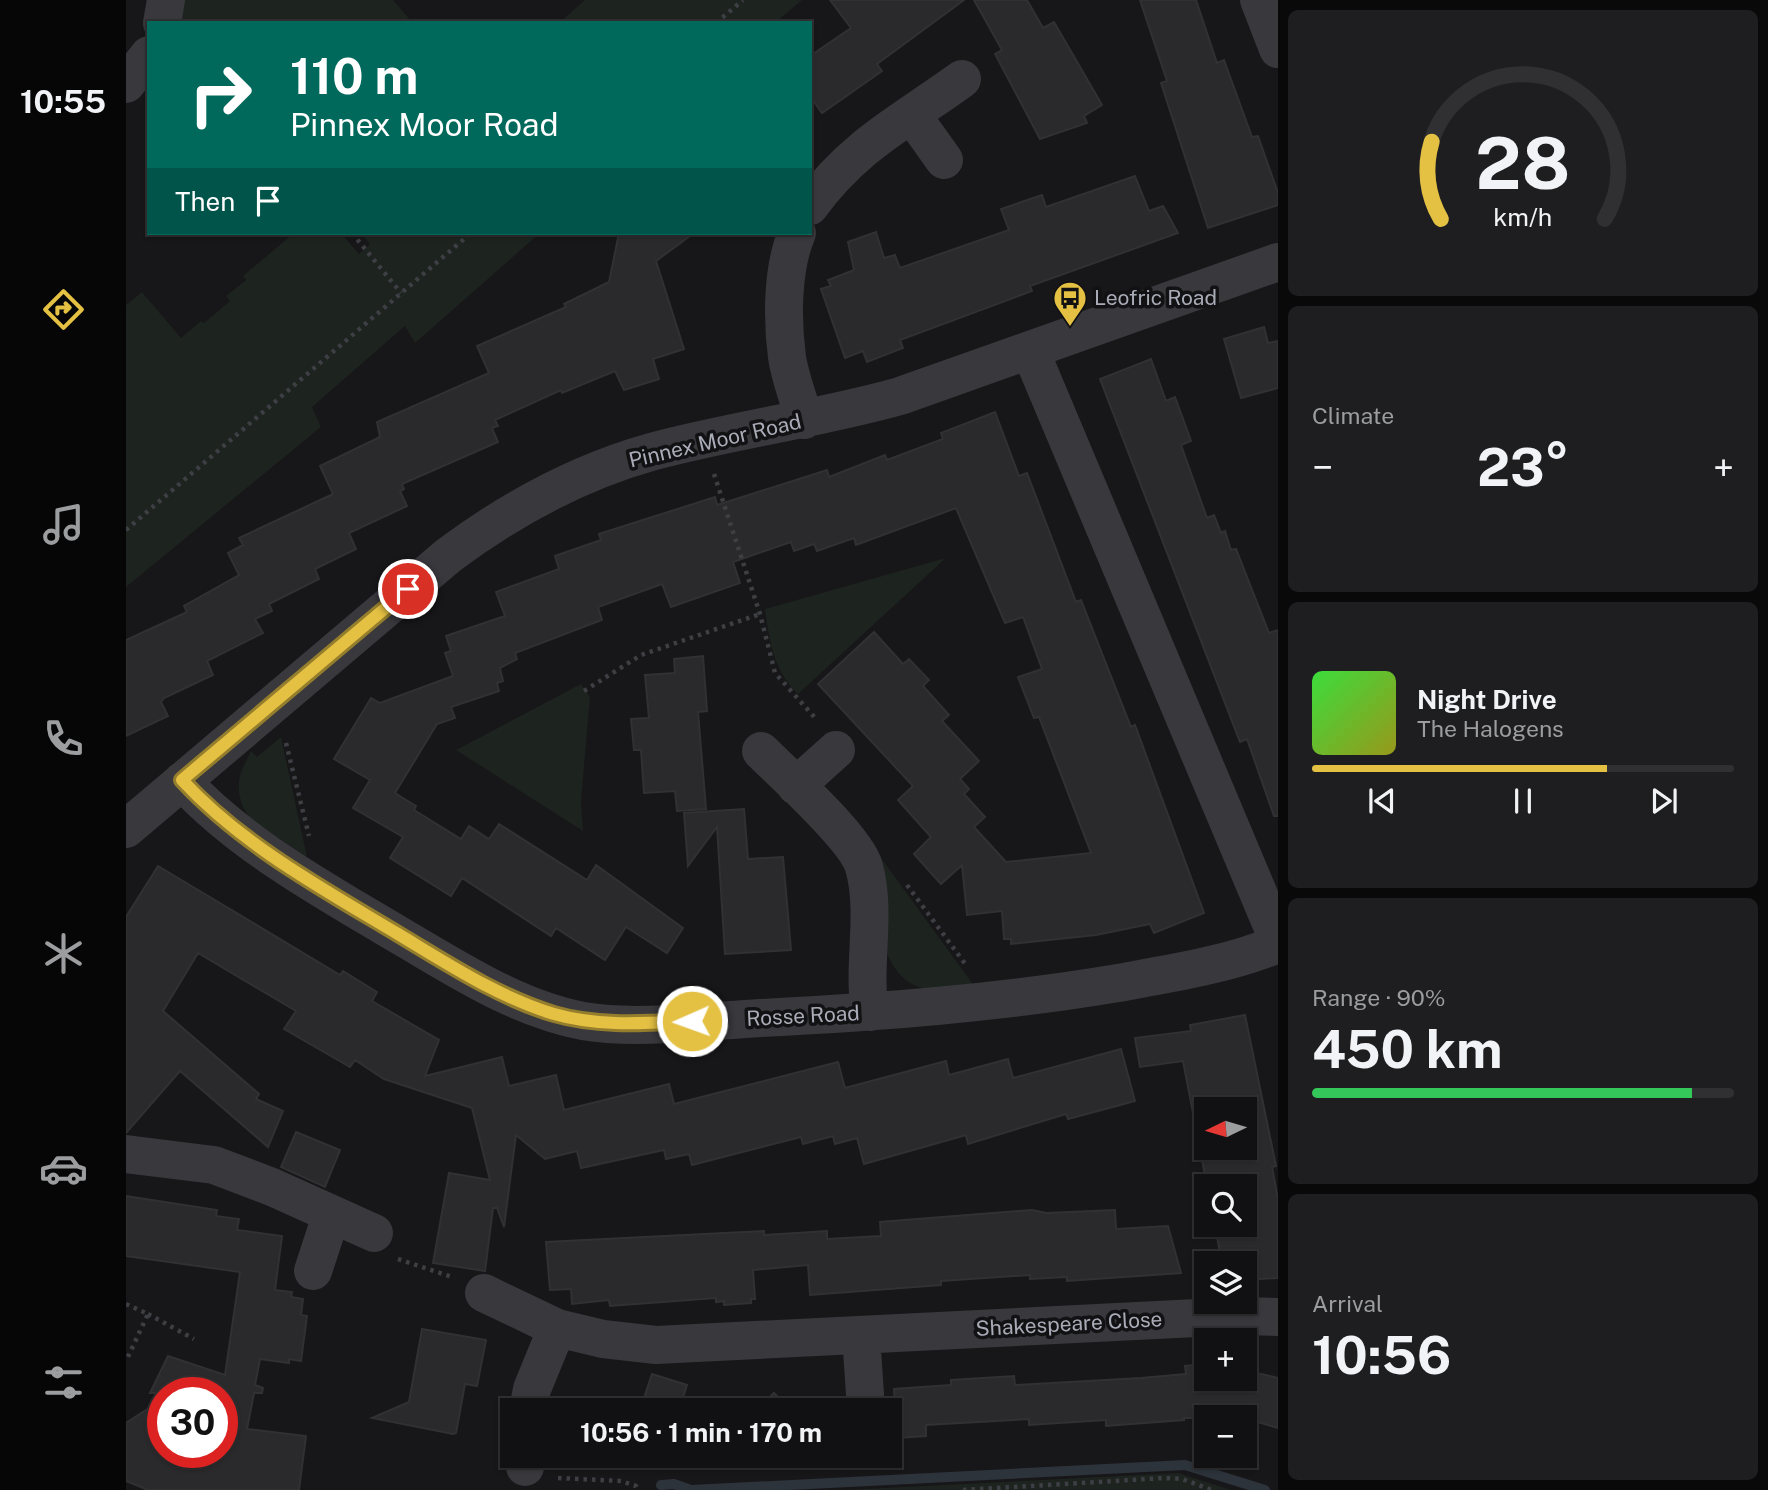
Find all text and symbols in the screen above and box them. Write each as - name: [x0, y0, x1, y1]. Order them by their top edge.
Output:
- text: 110 m: [290, 47, 418, 105]
- icon: right: [175, 49, 266, 140]
- text: 10:55: [20, 83, 106, 120]
- text: Pinnex Moor Road: [290, 106, 559, 143]
- text: 28: [1475, 120, 1571, 205]
- icon: arrive: [249, 182, 287, 220]
- text: Then: [175, 186, 235, 217]
- text: km/h: [1494, 202, 1552, 232]
- bus stop icon: Leofric Road: [1051, 279, 1089, 328]
- icon: directions: [39, 285, 88, 334]
- place label: Leofric Road: [1094, 285, 1217, 310]
- text: Climate: [1312, 402, 1394, 429]
- street label: Pinnex Moor Road: [626, 409, 804, 473]
- text: 23°: [1477, 437, 1569, 498]
- text: −: [1312, 445, 1333, 490]
- text: +: [1713, 445, 1734, 490]
- icon: music: [39, 500, 88, 549]
- pin: [378, 559, 438, 619]
- icon: arrive: [389, 570, 427, 608]
- text: Night Drive: [1417, 684, 1557, 715]
- icon: phone: [39, 714, 88, 763]
- text: The Halogens: [1417, 715, 1564, 742]
- icon: previous: [1363, 782, 1401, 820]
- icon: pause: [1504, 782, 1542, 820]
- icon: next: [1645, 782, 1683, 820]
- icon: climate: [39, 929, 88, 978]
- position arrow: [655, 984, 729, 1058]
- text: Range · 90%: [1312, 984, 1446, 1011]
- street label: Rosse Road: [746, 1000, 860, 1031]
- text: 450 km: [1312, 1019, 1503, 1080]
- north arrow: [1194, 1097, 1256, 1160]
- map controls: [1194, 1097, 1257, 1468]
- icon: car: [39, 1144, 88, 1193]
- button: search: [1194, 1174, 1257, 1237]
- button: layers: [1194, 1251, 1257, 1314]
- text: Arrival: [1312, 1290, 1383, 1317]
- street label: Shakespeare Close: [975, 1306, 1163, 1341]
- text: 10:56: [1312, 1325, 1451, 1386]
- button: +: [1194, 1328, 1257, 1391]
- icon: filters: [39, 1358, 88, 1407]
- speed limit sign: 30: [147, 1377, 238, 1468]
- button: −: [1194, 1405, 1257, 1468]
- text: 10:56 · 1 min · 170 m: [580, 1417, 822, 1448]

